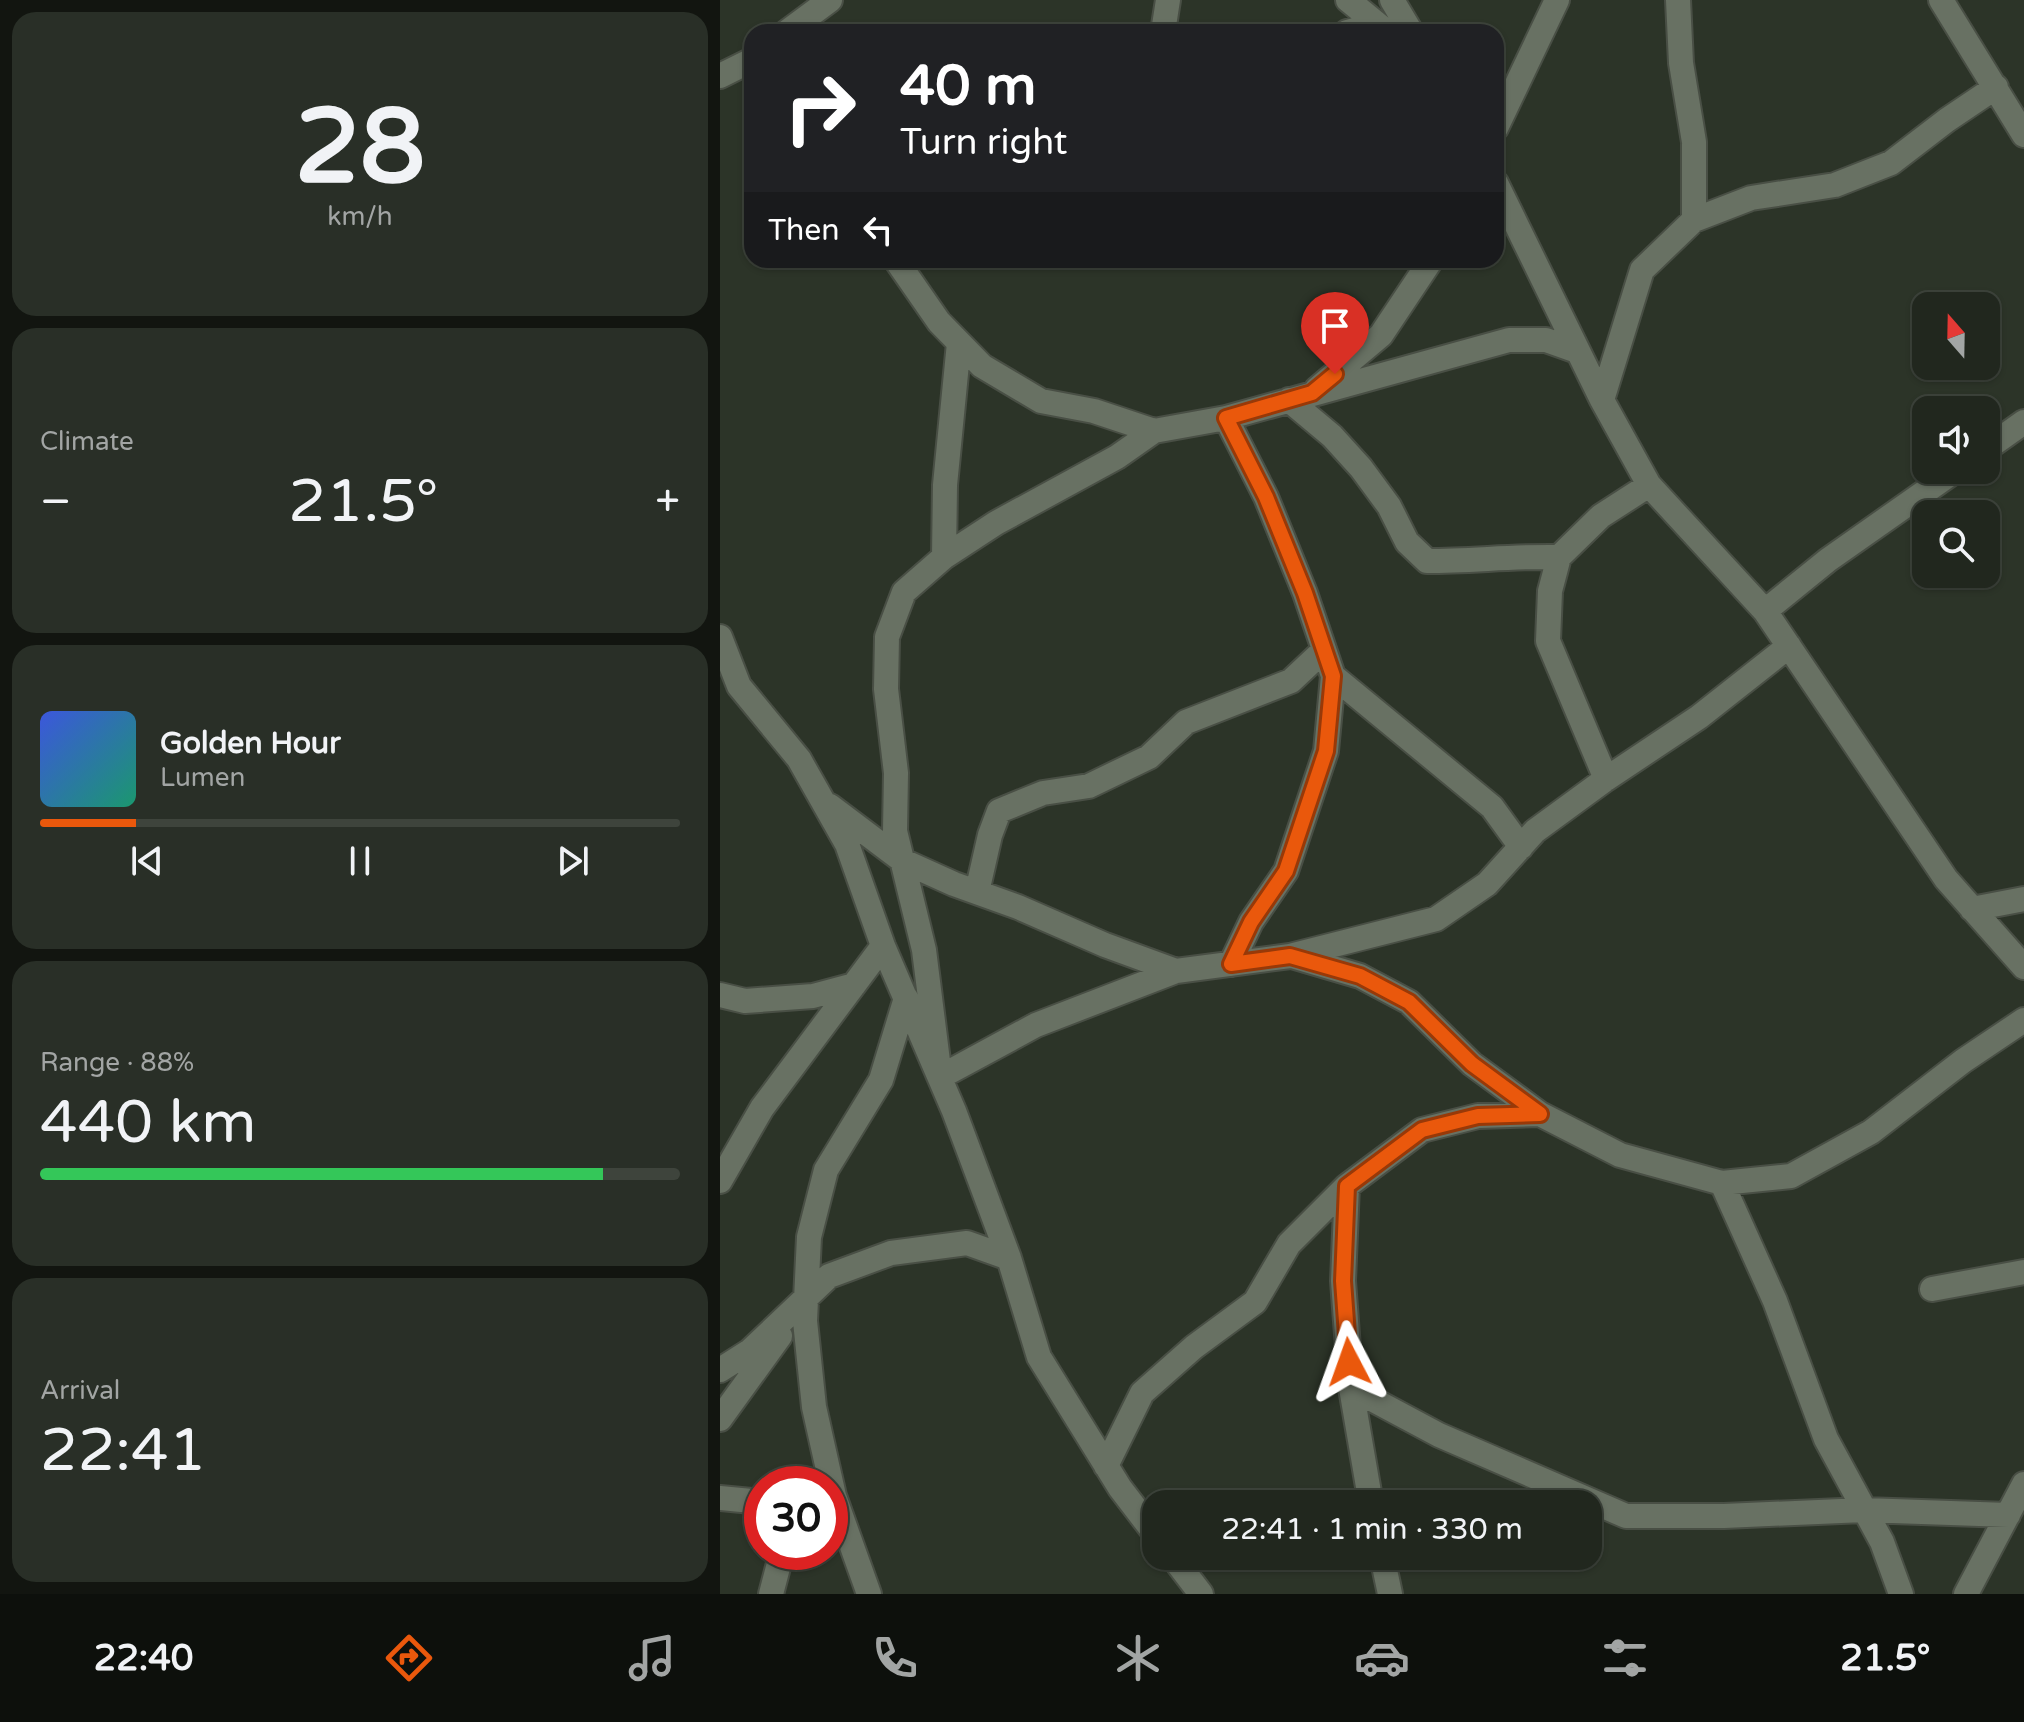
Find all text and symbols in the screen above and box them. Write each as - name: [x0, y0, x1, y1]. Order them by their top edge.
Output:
- text: 40 m: [900, 53, 1036, 120]
- icon: right: [768, 56, 872, 160]
- text: 28: [295, 86, 425, 211]
- text: Turn right: [900, 121, 1067, 164]
- text: km/h: [327, 201, 393, 232]
- icon: left: [856, 208, 900, 252]
- text: Then: [768, 212, 840, 249]
- pin: [1301, 292, 1369, 374]
- north arrow: [1912, 292, 2000, 380]
- map controls: [1912, 292, 2000, 588]
- icon: arrive: [1313, 304, 1357, 348]
- button: sound: [1912, 396, 2000, 484]
- text: Climate: [40, 426, 134, 457]
- text: 21.5°: [288, 466, 438, 538]
- text: −: [40, 476, 71, 529]
- text: +: [655, 476, 680, 529]
- button: search: [1912, 500, 2000, 588]
- text: Golden Hour: [160, 725, 341, 762]
- text: Lumen: [160, 762, 245, 793]
- icon: previous: [125, 839, 169, 883]
- icon: pause: [338, 839, 382, 883]
- icon: next: [551, 839, 595, 883]
- text: Range · 88%: [40, 1047, 194, 1078]
- text: 440 km: [40, 1087, 256, 1159]
- position arrow: [1307, 1320, 1391, 1404]
- text: Arrival: [40, 1375, 120, 1406]
- text: 22:41: [40, 1415, 206, 1487]
- speed limit sign: 30: [744, 1466, 848, 1570]
- text: 22:41 · 1 min · 330 m: [1221, 1511, 1523, 1548]
- icon: directions: [381, 1630, 437, 1686]
- icon: music: [624, 1630, 680, 1686]
- icon: phone: [867, 1630, 923, 1686]
- icon: climate: [1110, 1630, 1166, 1686]
- icon: car: [1354, 1630, 1410, 1686]
- icon: filters: [1597, 1630, 1653, 1686]
- text: 22:40: [94, 1637, 193, 1680]
- text: 21.5°: [1840, 1637, 1930, 1680]

